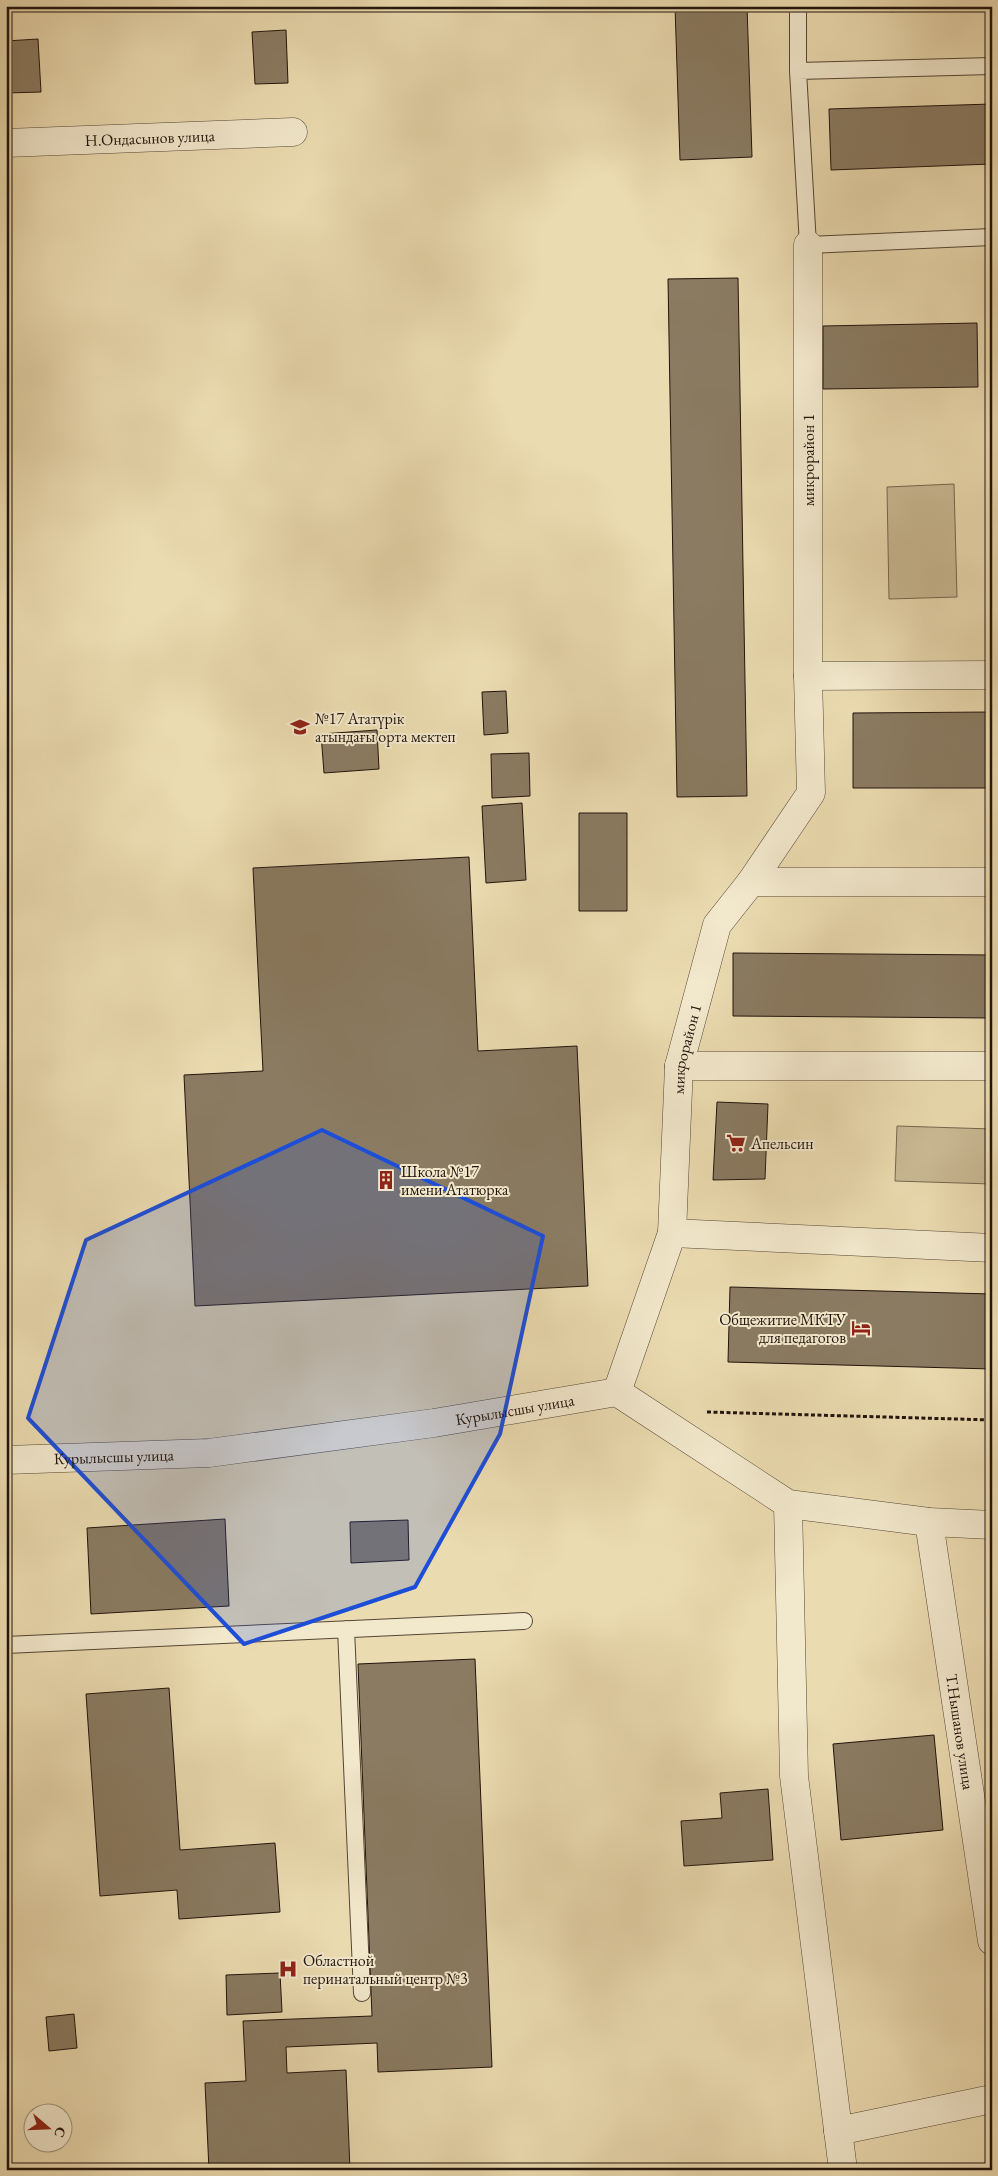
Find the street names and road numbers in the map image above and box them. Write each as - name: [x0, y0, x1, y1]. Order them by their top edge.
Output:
- street label: Н.Ондасынов улица: [84, 124, 216, 150]
- street label: микрорайон 1: [798, 414, 819, 506]
- street label: микрорайон 1: [667, 1001, 706, 1095]
- street label: Курылысшы улица: [454, 1389, 576, 1430]
- street label: Курылысшы улица: [53, 1444, 175, 1469]
- street label: Т.Нышанов улица: [941, 1672, 980, 1792]

